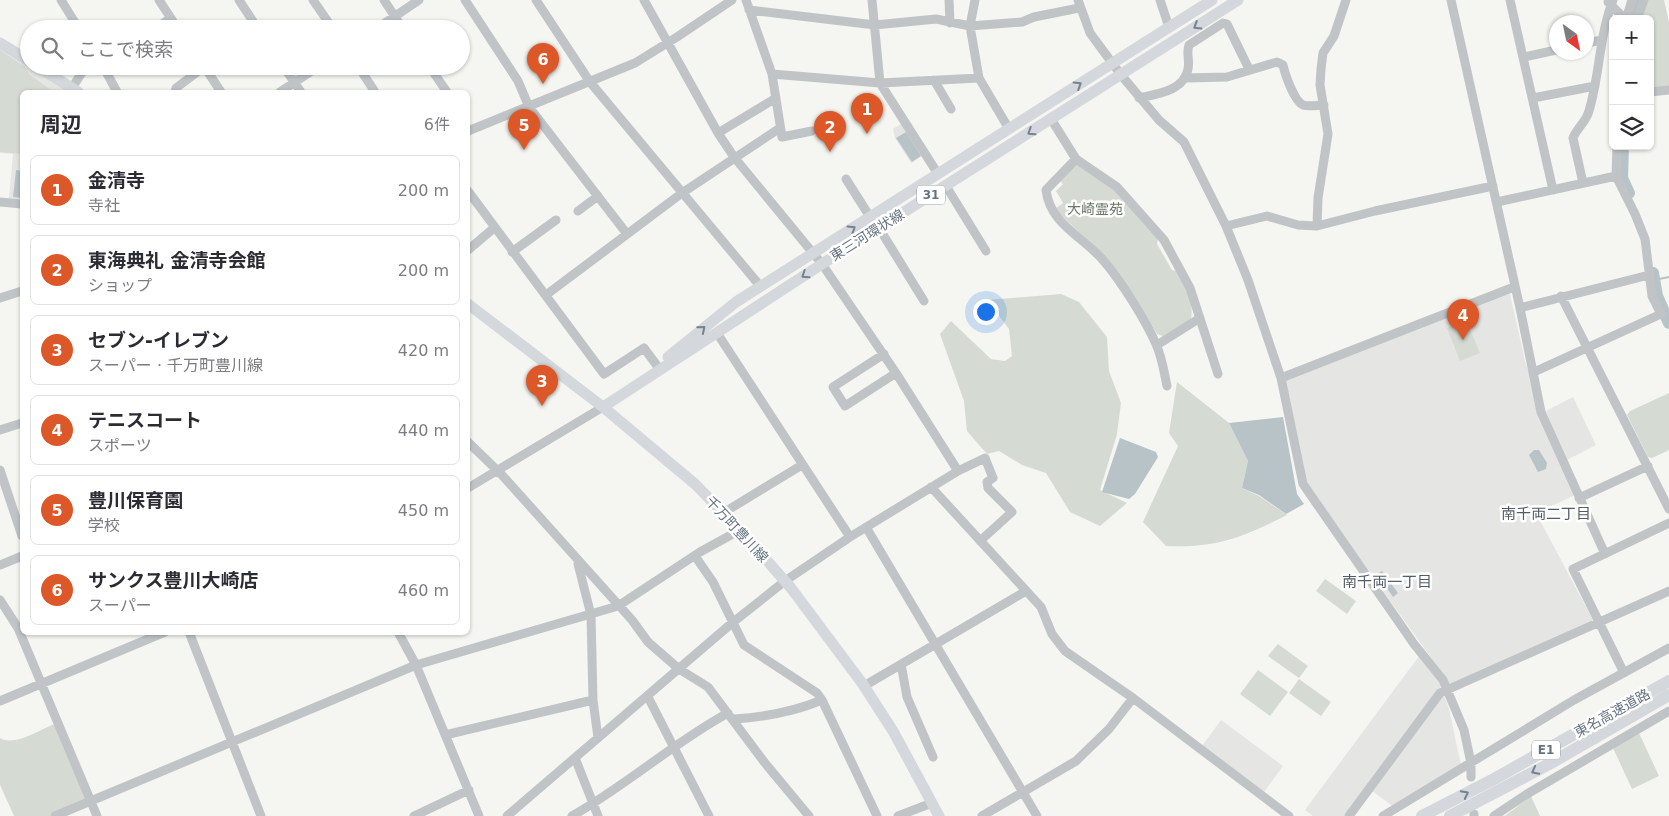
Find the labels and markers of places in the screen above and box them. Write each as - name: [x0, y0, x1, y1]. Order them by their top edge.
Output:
- pin: 6: [527, 43, 559, 84]
- pin: 1: [851, 93, 883, 134]
- pin: 5: [508, 109, 540, 150]
- pin: 2: [814, 111, 846, 152]
- pin: 4: [1447, 299, 1479, 340]
- pin: 3: [526, 365, 558, 406]

